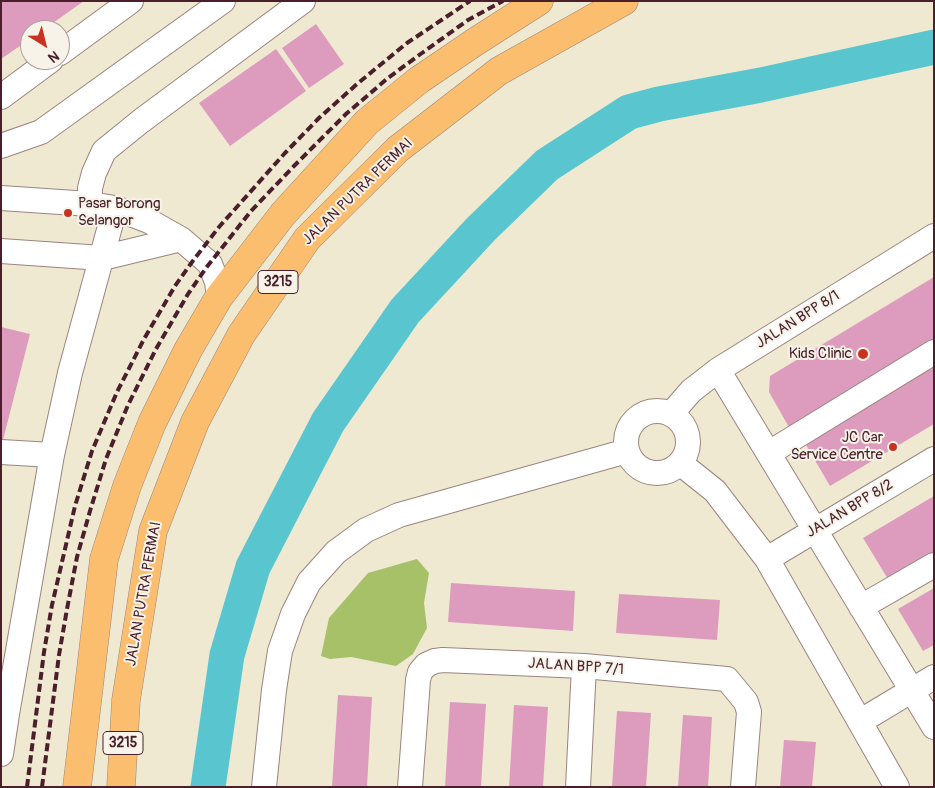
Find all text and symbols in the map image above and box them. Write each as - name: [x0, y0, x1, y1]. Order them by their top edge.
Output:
- north arrow: [20, 20, 70, 70]
- text: N: [45, 47, 62, 66]
- street label: JALAN PUTRA PERMAI: [299, 135, 417, 249]
- place label: Pasar Borong Selangor: [78, 195, 160, 230]
- marker: Pasar Borong Selangor: [62, 207, 74, 219]
- road number: 3215: [258, 270, 298, 294]
- street label: JALAN BPP 8/1: [753, 287, 843, 353]
- place label: Kids Clinic: [789, 345, 852, 363]
- marker: Kids Clinic: [856, 347, 870, 361]
- place label: JC Car Service Centre: [791, 429, 883, 464]
- marker: JC Car Service Centre: [887, 441, 899, 453]
- street label: JALAN BPP 8/2: [803, 476, 897, 542]
- street label: JALAN PUTRA PERMAI: [122, 520, 166, 668]
- street label: JALAN BPP 7/1: [527, 655, 625, 679]
- road number: 3215: [103, 731, 143, 754]

